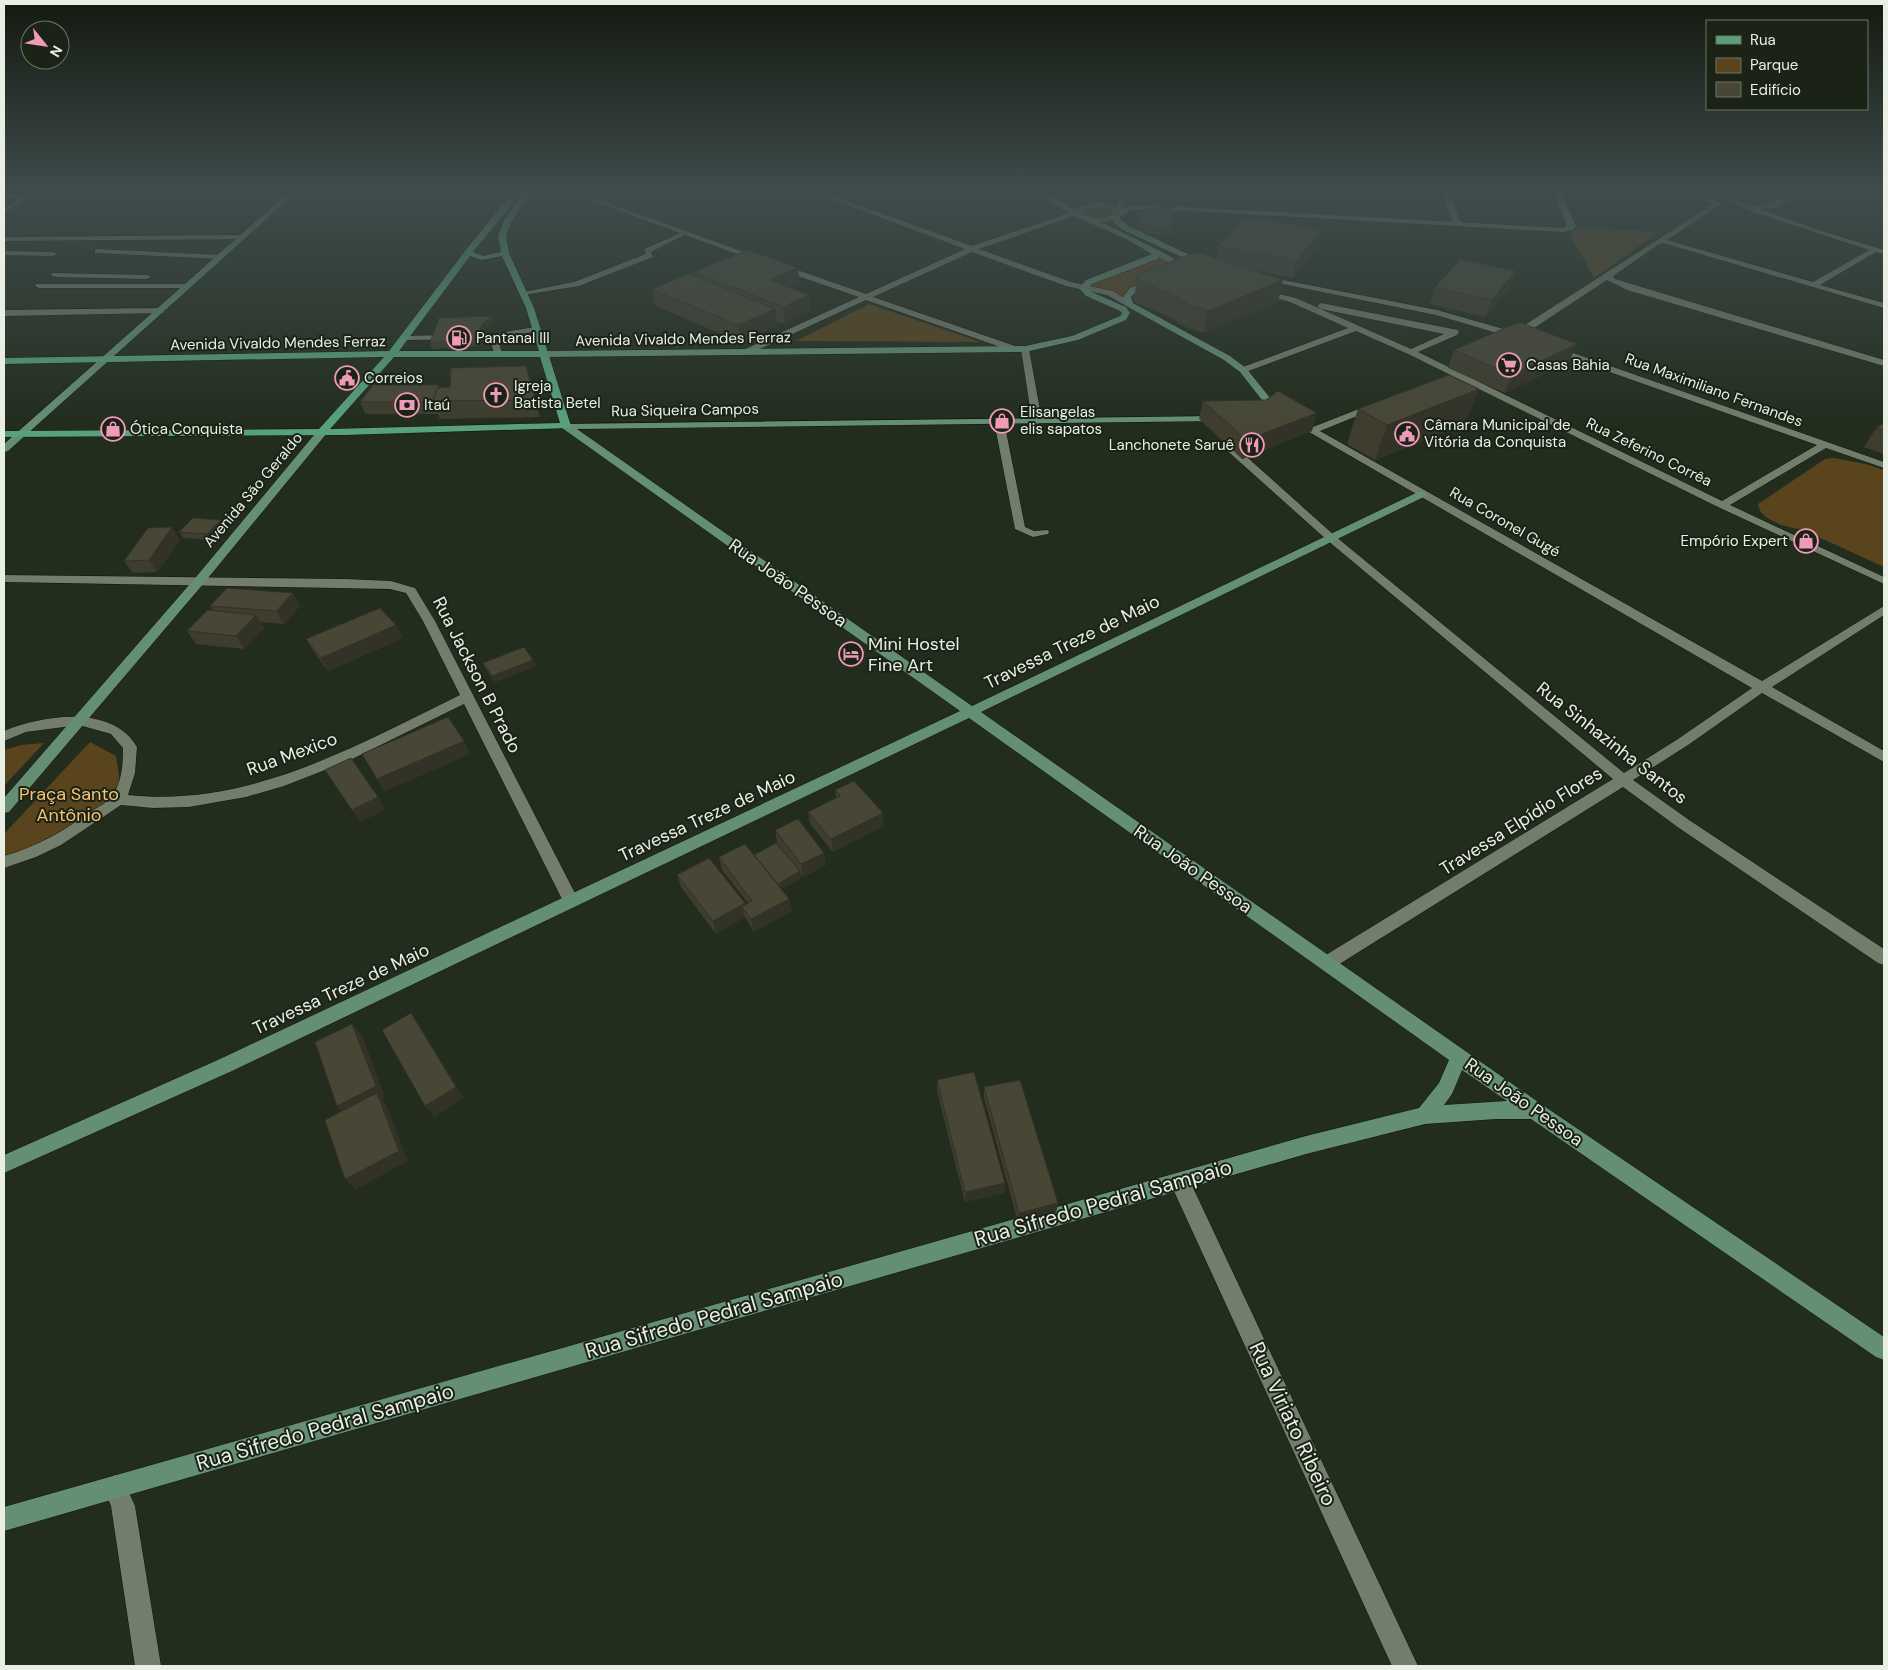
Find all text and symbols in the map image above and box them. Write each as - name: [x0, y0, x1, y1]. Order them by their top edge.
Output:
- north arrow: [20, 20, 70, 70]
- legend: [1706, 20, 1868, 110]
- text: Rua: [1750, 30, 1776, 50]
- text: N: [46, 43, 67, 60]
- text: Parque: [1750, 55, 1798, 75]
- text: Edifício: [1750, 80, 1801, 100]
- fuel station icon: Pantanal III: [446, 325, 472, 351]
- street label: Avenida Vivaldo Mendes Ferraz: [575, 327, 791, 351]
- place label: Pantanal III: [476, 328, 550, 348]
- street label: Avenida Vivaldo Mendes Ferraz: [170, 331, 386, 355]
- street label: Rua Maximiliano Fernandes: [1622, 349, 1806, 431]
- supermarket icon: Casas Bahia: [1496, 352, 1522, 378]
- place label: Casas Bahia: [1526, 355, 1610, 375]
- public building icon: Correios: [334, 365, 360, 391]
- place label: Correios: [364, 368, 423, 388]
- place label: Igreja Batista Betel: [514, 376, 601, 413]
- church icon: Igreja Batista Betel: [483, 382, 509, 408]
- bank icon: Itaú: [394, 392, 420, 418]
- place label: Itaú: [424, 395, 450, 415]
- street label: Rua Siqueira Campos: [611, 399, 759, 421]
- place label: Elisangelas elis sapatos: [1020, 402, 1102, 439]
- shop icon: Elisangelas elis sapatos: [989, 408, 1015, 434]
- street label: Rua Zeferino Corrêa: [1583, 413, 1715, 491]
- place label: Câmara Municipal de Vitória da Conquista: [1424, 415, 1571, 452]
- shop icon: Ótica Conquista: [100, 416, 126, 442]
- place label: Ótica Conquista: [130, 419, 243, 439]
- public building icon: Câmara Municipal de Vitória da Conquista: [1394, 421, 1420, 447]
- street label: Avenida São Geraldo: [199, 428, 307, 552]
- restaurant icon: Lanchonete Saruê: [1239, 432, 1265, 458]
- place label: Lanchonete Saruê: [1109, 435, 1234, 455]
- street label: Rua Coronel Gugé: [1446, 482, 1564, 562]
- shop icon: Empório Expert: [1793, 528, 1819, 554]
- place label: Empório Expert: [1681, 531, 1788, 551]
- street label: Rua João Pessoa: [724, 533, 852, 633]
- street label: Travessa Treze de Maio: [980, 589, 1164, 695]
- street label: Rua Jackson B Prado: [427, 593, 527, 757]
- place label: Mini Hostel Fine Art: [868, 632, 960, 677]
- hotel icon: Mini Hostel Fine Art: [838, 641, 864, 667]
- street label: Rua Sinhazinha Santos: [1531, 676, 1693, 810]
- street label: Rua Mexico: [243, 727, 341, 781]
- street label: Travessa Elpídio Flores: [1435, 761, 1607, 881]
- street label: Travessa Treze de Maio: [615, 765, 799, 867]
- park label: Praça Santo Antônio: [19, 782, 119, 827]
- street label: Rua João Pessoa: [1129, 819, 1257, 919]
- street label: Travessa Treze de Maio: [249, 938, 433, 1040]
- street label: Rua João Pessoa: [1460, 1052, 1588, 1152]
- street label: Rua Sifredo Pedral Sampaio: [971, 1153, 1235, 1253]
- street label: Rua Sifredo Pedral Sampaio: [582, 1265, 846, 1365]
- street label: Rua Viriato Ribeiro: [1243, 1337, 1343, 1511]
- street label: Rua Sifredo Pedral Sampaio: [193, 1377, 457, 1477]

